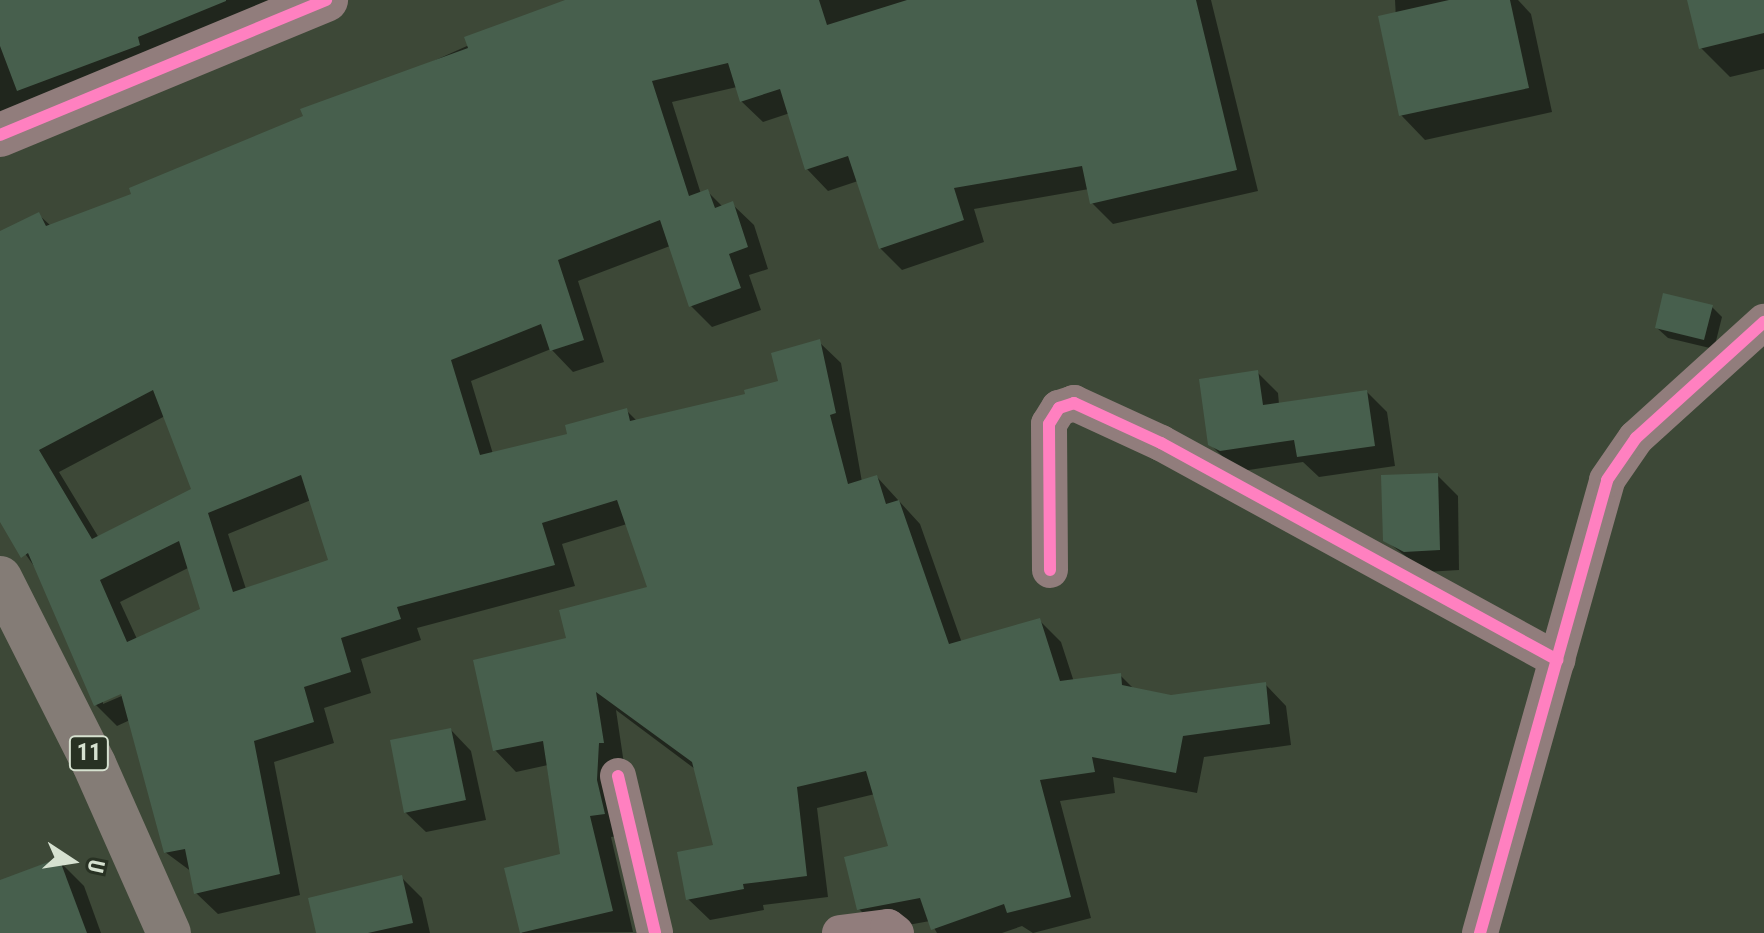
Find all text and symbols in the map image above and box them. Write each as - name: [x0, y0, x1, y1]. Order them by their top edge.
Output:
- road number: 11: [67, 733, 111, 773]
- north arrow: [32, 821, 112, 901]
- text: U: [82, 857, 109, 875]

